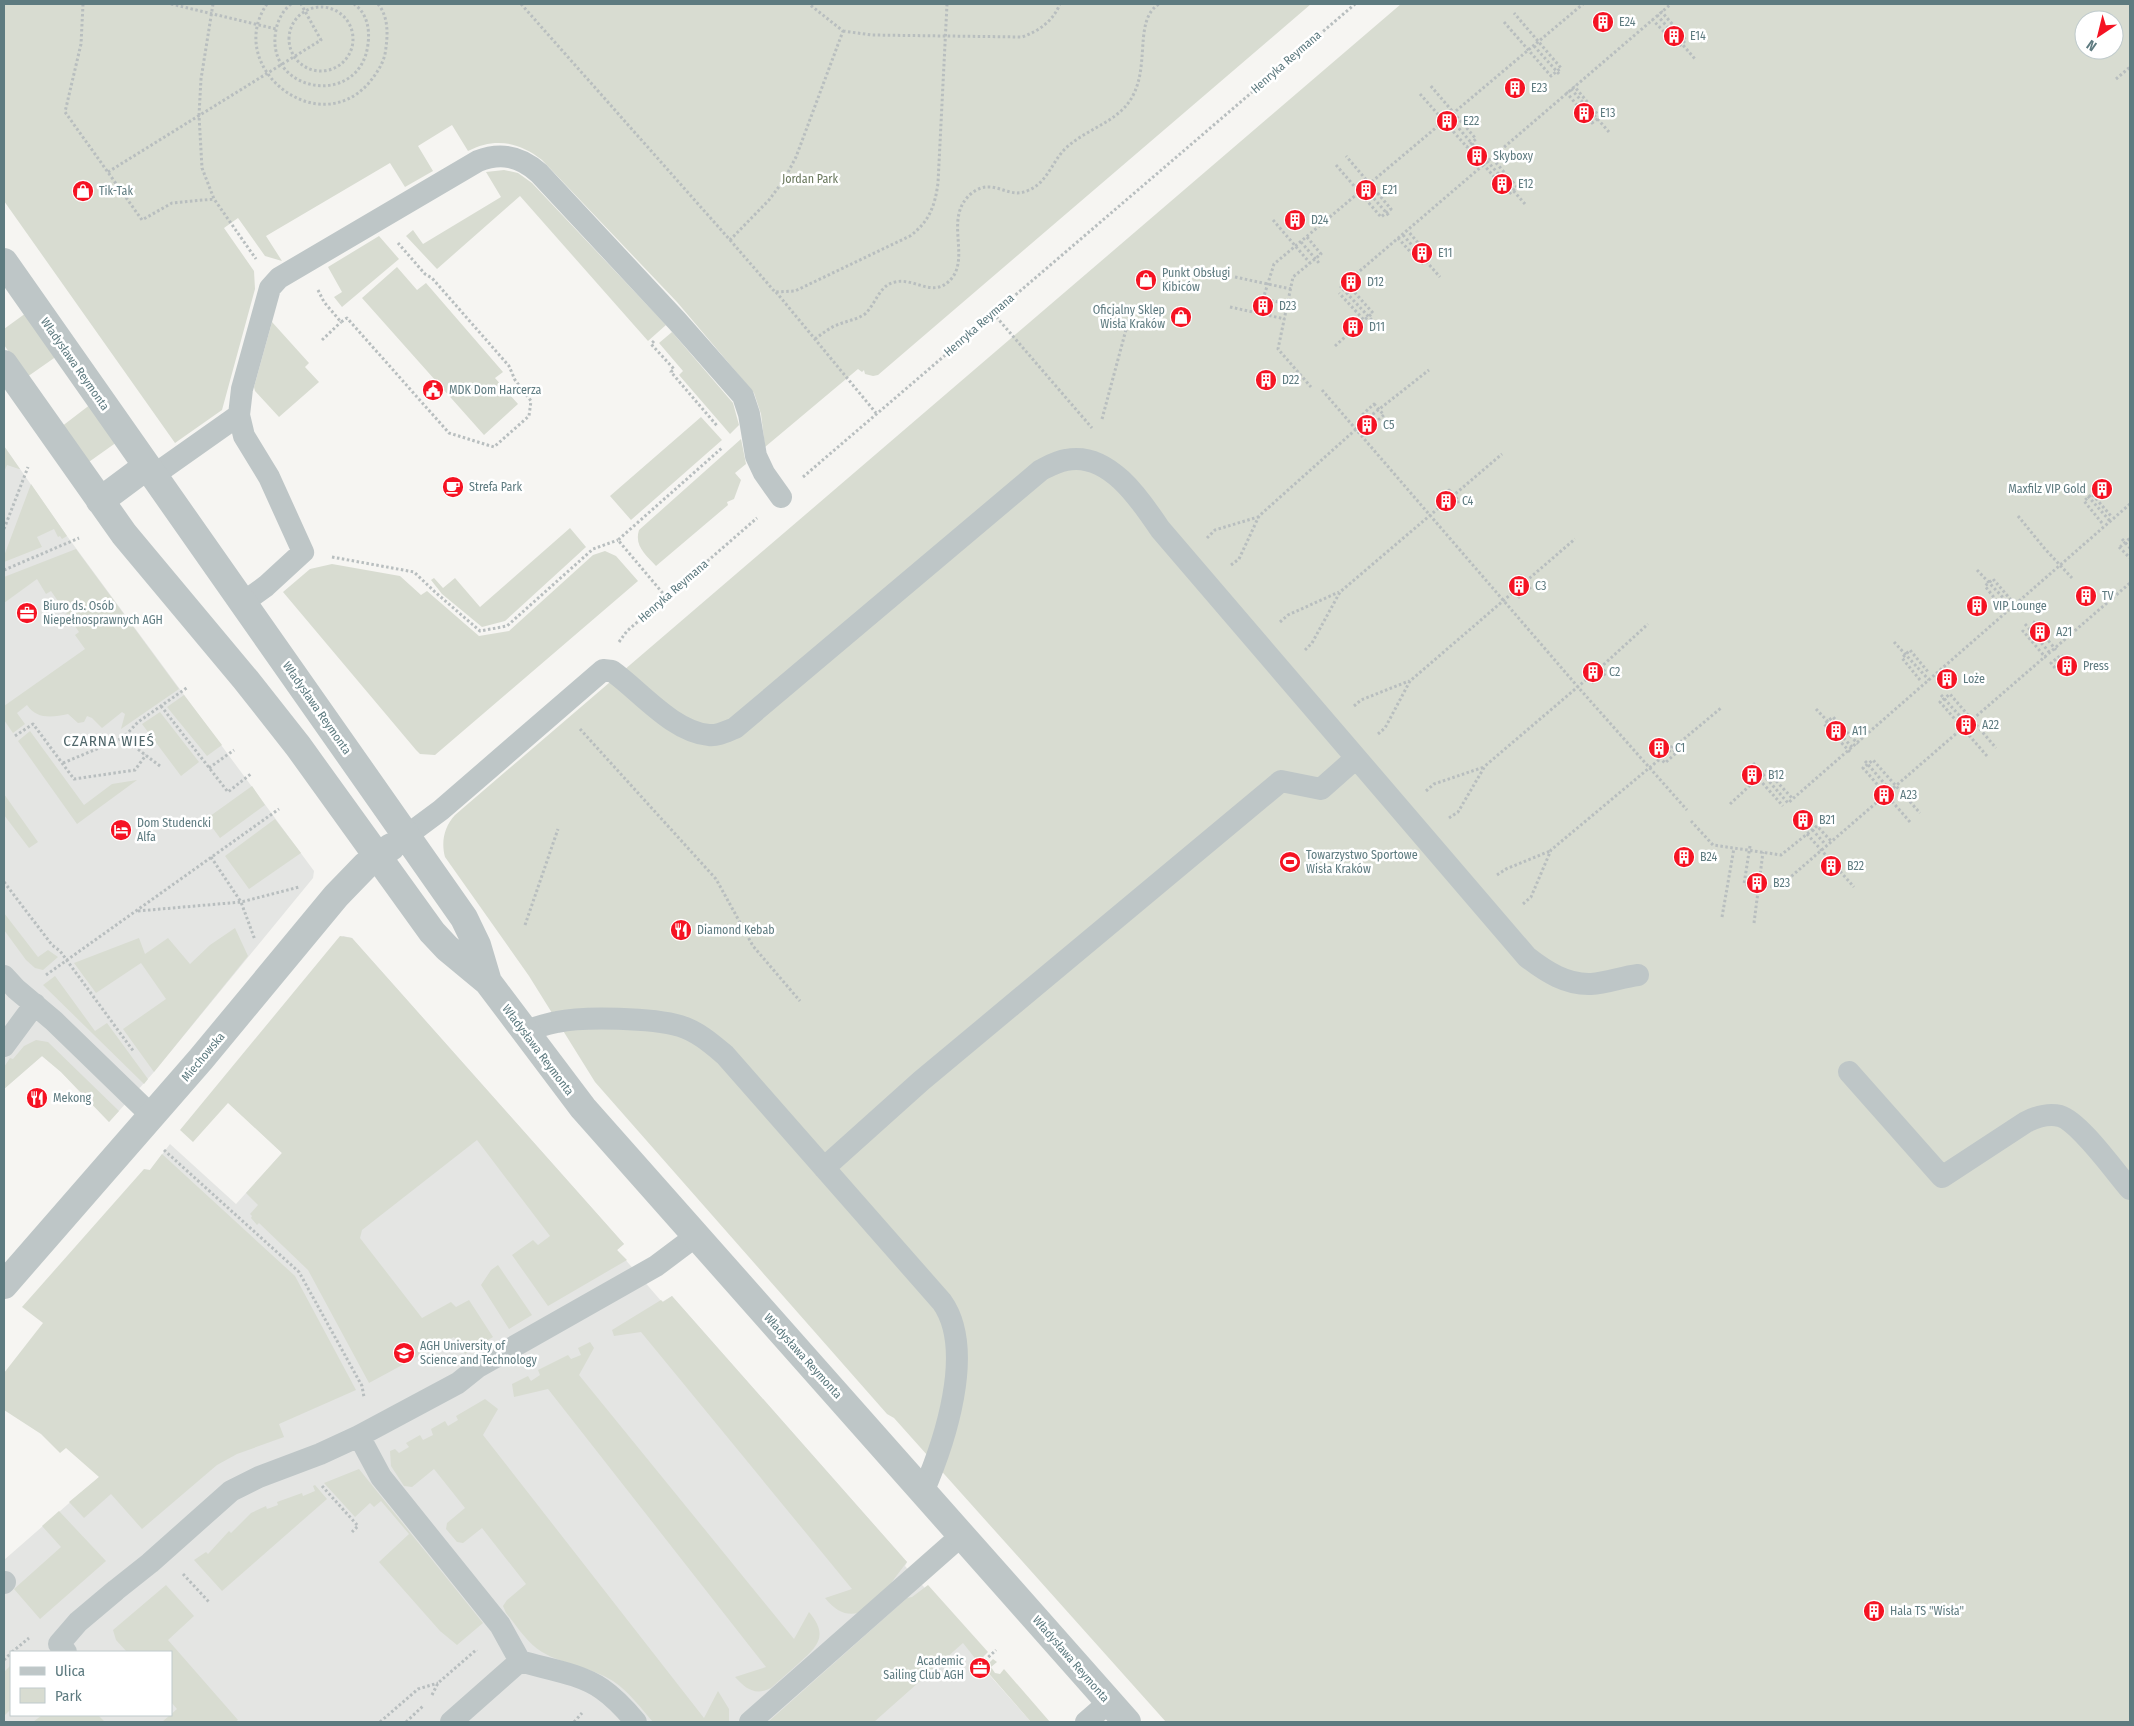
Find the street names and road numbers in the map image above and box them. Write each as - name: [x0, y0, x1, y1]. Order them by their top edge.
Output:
- street label: Henryka Reymana: [1248, 28, 1324, 96]
- street label: Henryka Reymana: [941, 291, 1017, 359]
- street label: Władysława Reymonta: [38, 315, 112, 413]
- street label: Henryka Reymana: [635, 557, 711, 625]
- street label: Władysława Reymonta: [280, 659, 354, 757]
- street label: Władysława Reymonta: [499, 1002, 577, 1098]
- street label: Miechowska: [178, 1030, 228, 1084]
- street label: Władysława Reymonta: [761, 1311, 845, 1402]
- street label: Władysława Reymonta: [1030, 1613, 1112, 1705]

